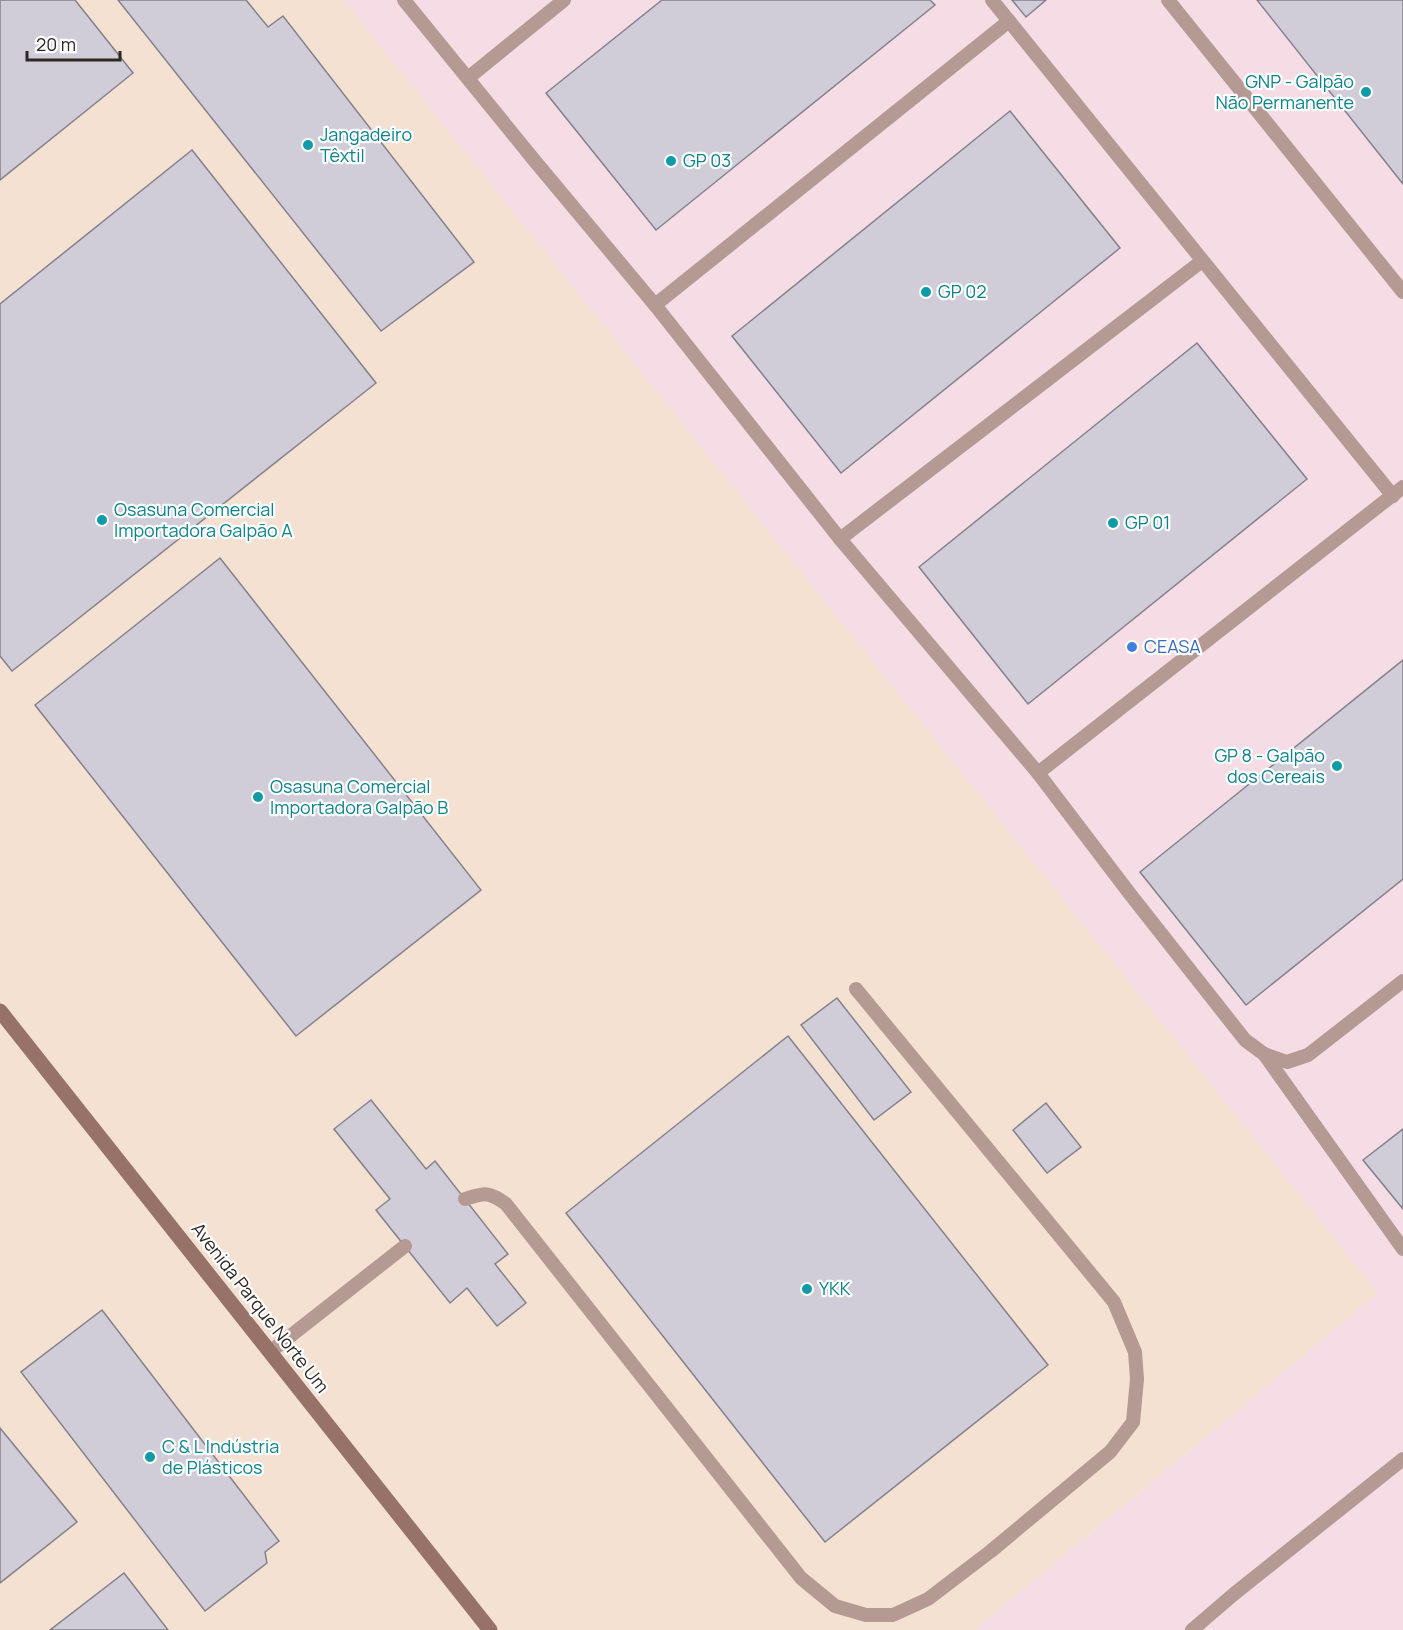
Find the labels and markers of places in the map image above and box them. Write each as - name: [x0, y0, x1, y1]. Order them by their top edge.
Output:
- place label: GNP - Galpão Não Permanente: [1215, 69, 1354, 114]
- marker: GNP - Galpão Não Permanente: [1359, 85, 1373, 99]
- place label: Jangadeiro Têxtil: [320, 122, 412, 167]
- marker: Jangadeiro Têxtil: [301, 138, 315, 152]
- place label: GP 03: [683, 148, 731, 172]
- marker: GP 03: [664, 154, 678, 168]
- place label: GP 02: [938, 279, 986, 303]
- marker: GP 02: [919, 285, 933, 299]
- place label: Osasuna Comercial Importadora Galpão A: [114, 497, 293, 542]
- place label: GP 01: [1125, 510, 1170, 534]
- marker: Osasuna Comercial Importadora Galpão A: [95, 513, 109, 527]
- marker: GP 01: [1106, 516, 1120, 530]
- place label: CEASA: [1144, 634, 1201, 658]
- marker: CEASA: [1125, 640, 1139, 654]
- place label: GP 8 - Galpão dos Cereais: [1214, 743, 1325, 788]
- marker: GP 8 - Galpão dos Cereais: [1330, 759, 1344, 773]
- place label: Osasuna Comercial Importadora Galpão B: [270, 774, 448, 819]
- marker: Osasuna Comercial Importadora Galpão B: [251, 790, 265, 804]
- place label: YKK: [819, 1276, 851, 1300]
- marker: YKK: [800, 1282, 814, 1296]
- place label: C & L Indústria de Plásticos: [162, 1434, 279, 1479]
- marker: C & L Indústria de Plásticos: [143, 1450, 157, 1464]

